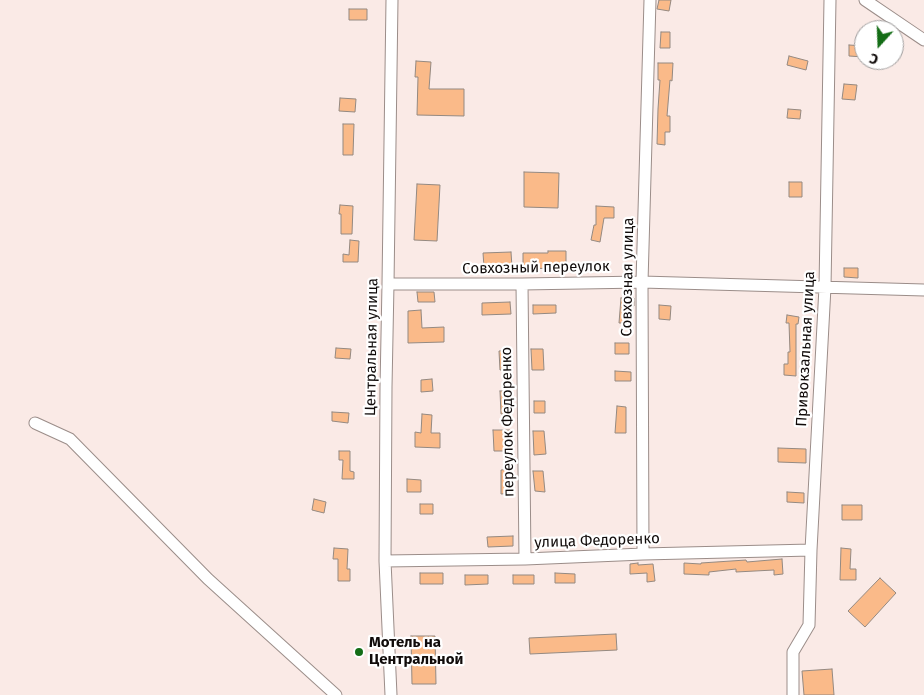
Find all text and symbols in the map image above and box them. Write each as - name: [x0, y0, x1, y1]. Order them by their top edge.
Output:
- north arrow: [854, 20, 904, 70]
- text: С: [867, 49, 881, 68]
- street label: Совхозная улица: [618, 217, 638, 337]
- street label: Совхозный переулок: [462, 258, 610, 278]
- street label: Привокзальная улица: [793, 271, 819, 427]
- street label: Центральная улица: [362, 278, 382, 416]
- street label: переулок Федоренко: [498, 347, 518, 497]
- street label: улица Федоренко: [534, 530, 660, 552]
- place label: Мотель на Центральной: [369, 634, 463, 669]
- marker: Мотель на Центральной: [353, 646, 365, 658]

